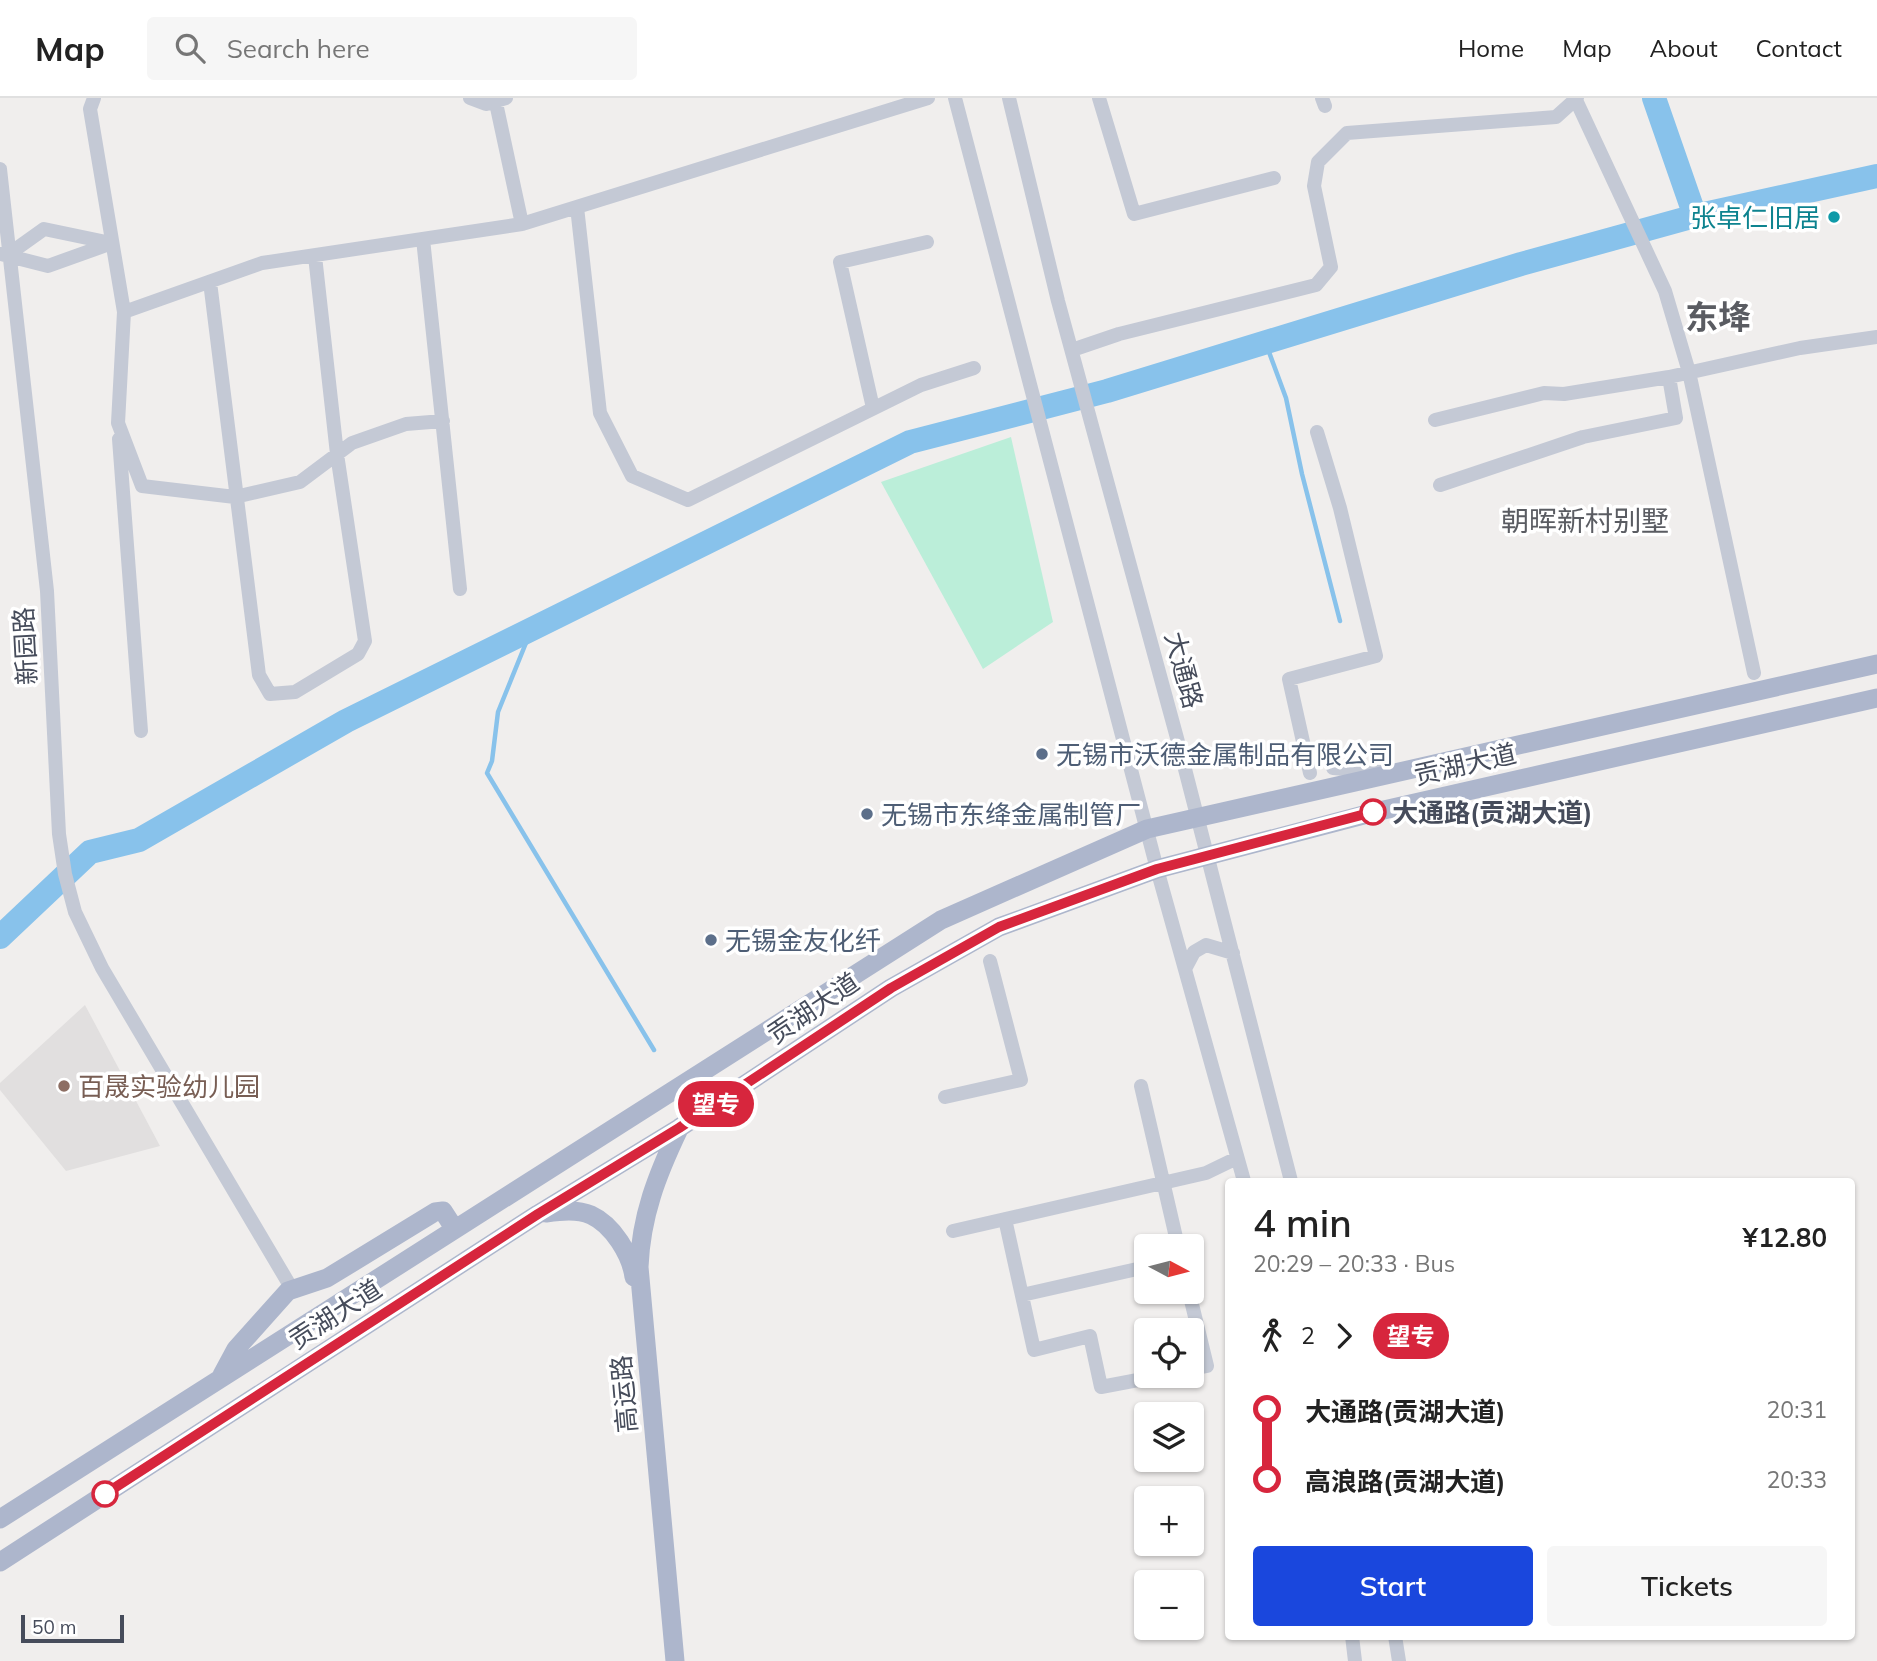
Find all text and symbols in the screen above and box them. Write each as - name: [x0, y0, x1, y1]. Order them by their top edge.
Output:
- search box: [147, 17, 637, 80]
- text: Map: [35, 28, 105, 69]
- icon: search: [171, 29, 209, 67]
- text: Search here: [227, 32, 370, 65]
- text: Home: [1458, 33, 1524, 63]
- text: Map: [1562, 33, 1612, 63]
- text: About: [1650, 33, 1718, 63]
- text: Contact: [1756, 33, 1842, 63]
- place label: 张卓仁旧居: [1690, 201, 1820, 234]
- marker: 张卓仁旧居: [1826, 209, 1842, 225]
- district label: 东鿍: [1685, 296, 1751, 337]
- district label: 朝晖新村别墅: [1501, 503, 1669, 538]
- street label: 新园路: [6, 606, 44, 686]
- street label: 大通路: [1158, 628, 1210, 712]
- street label: 贡湖大道: [1411, 736, 1519, 792]
- place label: 无锡市沃德金属制品有限公司: [1056, 738, 1394, 771]
- marker: 无锡市沃德金属制品有限公司: [1034, 746, 1050, 762]
- place label: 大通路(贡湖大道): [1392, 796, 1593, 829]
- place label: 无锡市东绛金属制管厂: [881, 798, 1141, 831]
- marker: 大通路(贡湖大道): [1360, 799, 1386, 825]
- marker: 无锡市东绛金属制管厂: [859, 806, 875, 822]
- place label: 无锡金友化纤: [725, 924, 881, 957]
- marker: 无锡金友化纤: [703, 932, 719, 948]
- street label: 贡湖大道: [761, 965, 865, 1051]
- place label: 百晟实验幼儿园: [78, 1070, 260, 1103]
- marker: 百晟实验幼儿园: [56, 1078, 72, 1094]
- line badge: 望专: [684, 1081, 748, 1127]
- text: 望专: [692, 1089, 740, 1119]
- text: 4 min: [1253, 1199, 1352, 1247]
- text: ¥12.80: [1743, 1221, 1827, 1254]
- north arrow: [1134, 1234, 1204, 1304]
- map controls: [1134, 1234, 1204, 1640]
- text: 20:29 – 20:33 · Bus: [1253, 1249, 1455, 1278]
- street label: 贡湖大道: [282, 1272, 388, 1356]
- icon: walk: [1253, 1317, 1291, 1355]
- icon: forward: [1325, 1317, 1363, 1355]
- button: locate: [1134, 1318, 1204, 1388]
- text: 2: [1301, 1321, 1315, 1350]
- text: 望专: [1387, 1321, 1435, 1351]
- street label: 高运路: [604, 1354, 644, 1434]
- text: 大通路(贡湖大道): [1305, 1395, 1506, 1428]
- text: 20:31: [1767, 1395, 1827, 1424]
- button: layers: [1134, 1402, 1204, 1472]
- text: 高浪路(贡湖大道): [1305, 1465, 1506, 1498]
- text: 20:33: [1767, 1465, 1827, 1494]
- unlabelled marker: [92, 1481, 118, 1507]
- button: +: [1134, 1486, 1204, 1556]
- button: Start: [1253, 1546, 1533, 1626]
- button: Tickets: [1547, 1546, 1827, 1626]
- button: −: [1134, 1570, 1204, 1640]
- scale bar: [21, 1612, 124, 1644]
- text: 50 m: [32, 1615, 76, 1639]

